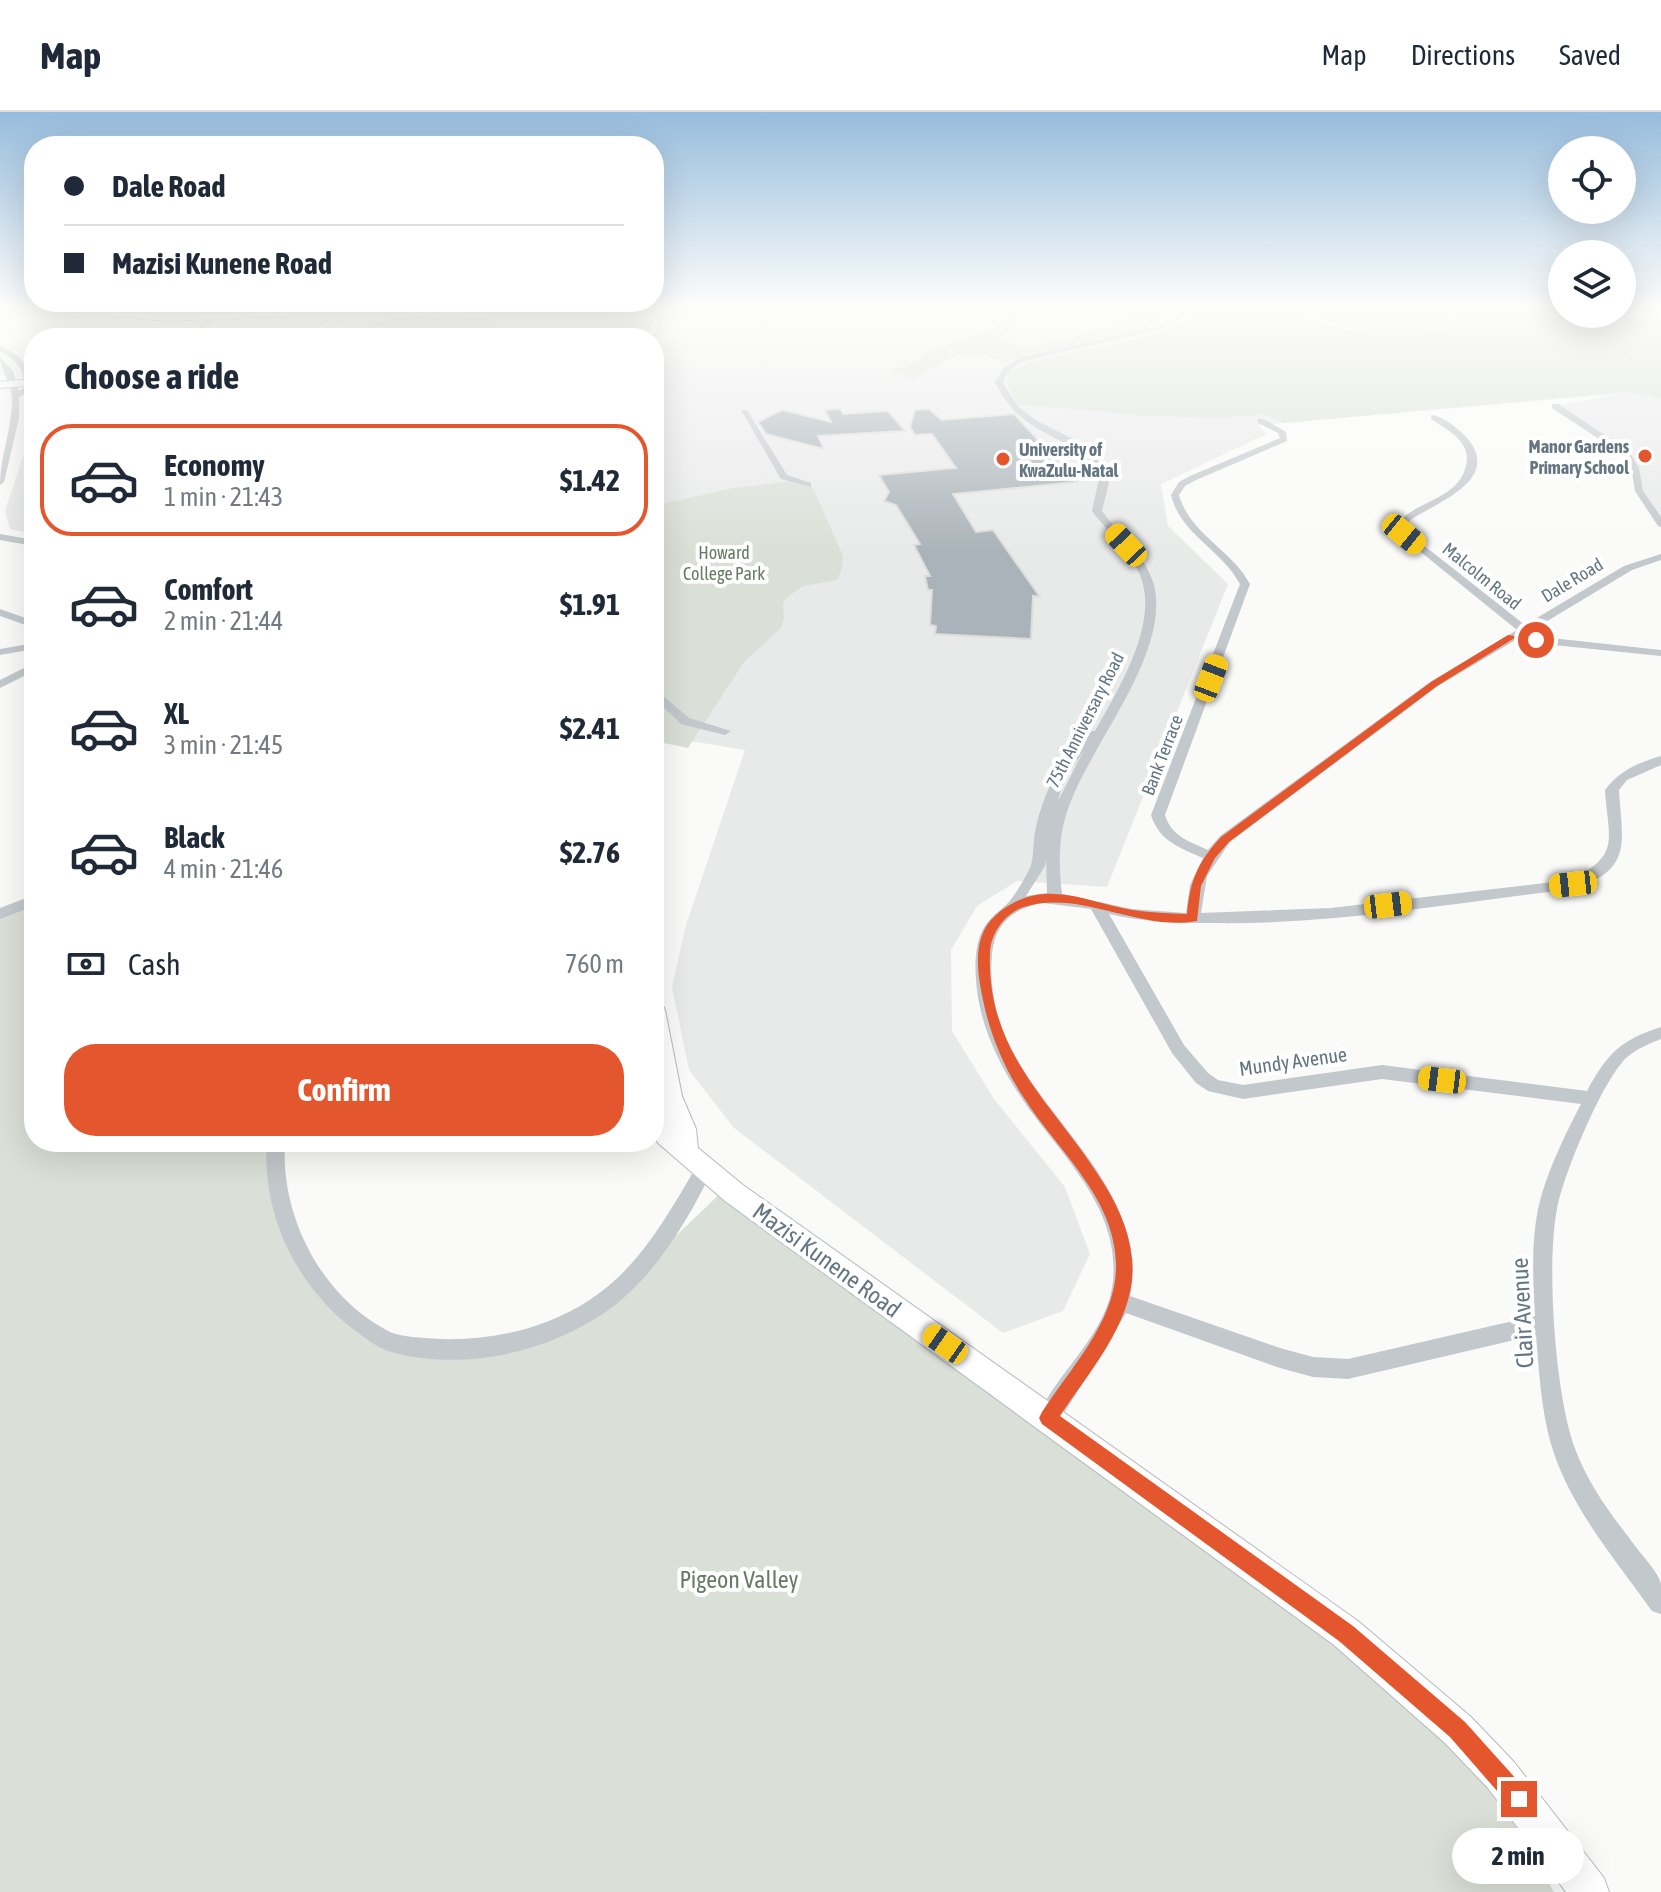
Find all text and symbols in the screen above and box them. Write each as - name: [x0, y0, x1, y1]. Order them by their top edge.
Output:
- text: Map: [40, 34, 101, 77]
- text: Map: [1322, 39, 1367, 71]
- text: Directions: [1411, 39, 1515, 71]
- text: Saved: [1559, 39, 1621, 71]
- map controls: [1548, 136, 1636, 328]
- button: locate: [1548, 136, 1636, 224]
- text: Dale Road: [112, 169, 225, 203]
- button: layers: [1548, 240, 1636, 328]
- text: Mazisi Kunene Road: [112, 246, 332, 280]
- text: Choose a ride: [64, 355, 239, 397]
- place label: Manor Gardens Primary School: [1529, 436, 1630, 478]
- place label: University of KwaZulu-Natal: [1019, 439, 1119, 481]
- icon: car: [68, 444, 140, 516]
- marker: Manor Gardens Primary School: [1636, 447, 1654, 465]
- text: Economy: [164, 448, 265, 482]
- marker: University of KwaZulu-Natal: [994, 450, 1012, 468]
- text: $1.42: [560, 463, 620, 497]
- text: 1 min · 21:43: [164, 482, 283, 512]
- car: [1378, 510, 1430, 558]
- car: [1101, 519, 1151, 571]
- street label: Malcolm Road: [1439, 538, 1525, 614]
- park label: Howard College Park: [683, 542, 765, 584]
- street label: Dale Road: [1537, 553, 1607, 607]
- icon: car: [68, 568, 140, 640]
- text: Comfort: [164, 572, 253, 606]
- text: $1.91: [560, 587, 620, 621]
- text: 2 min · 21:44: [164, 606, 283, 636]
- route start: [1518, 622, 1554, 658]
- street label: 75th Anniversary Road: [1042, 649, 1128, 791]
- car: [1191, 651, 1231, 705]
- icon: car: [68, 692, 140, 764]
- text: XL: [164, 696, 189, 730]
- text: $2.41: [560, 711, 620, 745]
- street label: Bank Terrace: [1137, 712, 1187, 798]
- text: 3 min · 21:45: [164, 730, 283, 760]
- icon: car: [68, 816, 140, 888]
- text: Black: [164, 820, 224, 854]
- text: $2.76: [560, 835, 620, 869]
- text: 4 min · 21:46: [164, 854, 283, 884]
- car: [1548, 870, 1598, 898]
- car: [1363, 890, 1413, 920]
- icon: cash: [64, 942, 108, 986]
- text: Cash: [128, 947, 181, 981]
- text: 760 m: [565, 949, 624, 979]
- street label: Mundy Avenue: [1238, 1042, 1348, 1080]
- button: Confirm: [64, 1044, 624, 1136]
- car: [1417, 1065, 1467, 1095]
- street label: Mazisi Kunene Road: [748, 1197, 906, 1323]
- street label: Clair Avenue: [1506, 1257, 1538, 1369]
- car: [918, 1320, 972, 1368]
- park label: Pigeon Valley: [680, 1566, 799, 1593]
- route end: [1501, 1781, 1537, 1817]
- callout: 2 min: [1453, 1827, 1585, 1883]
- text: 2 min: [1491, 1841, 1545, 1871]

